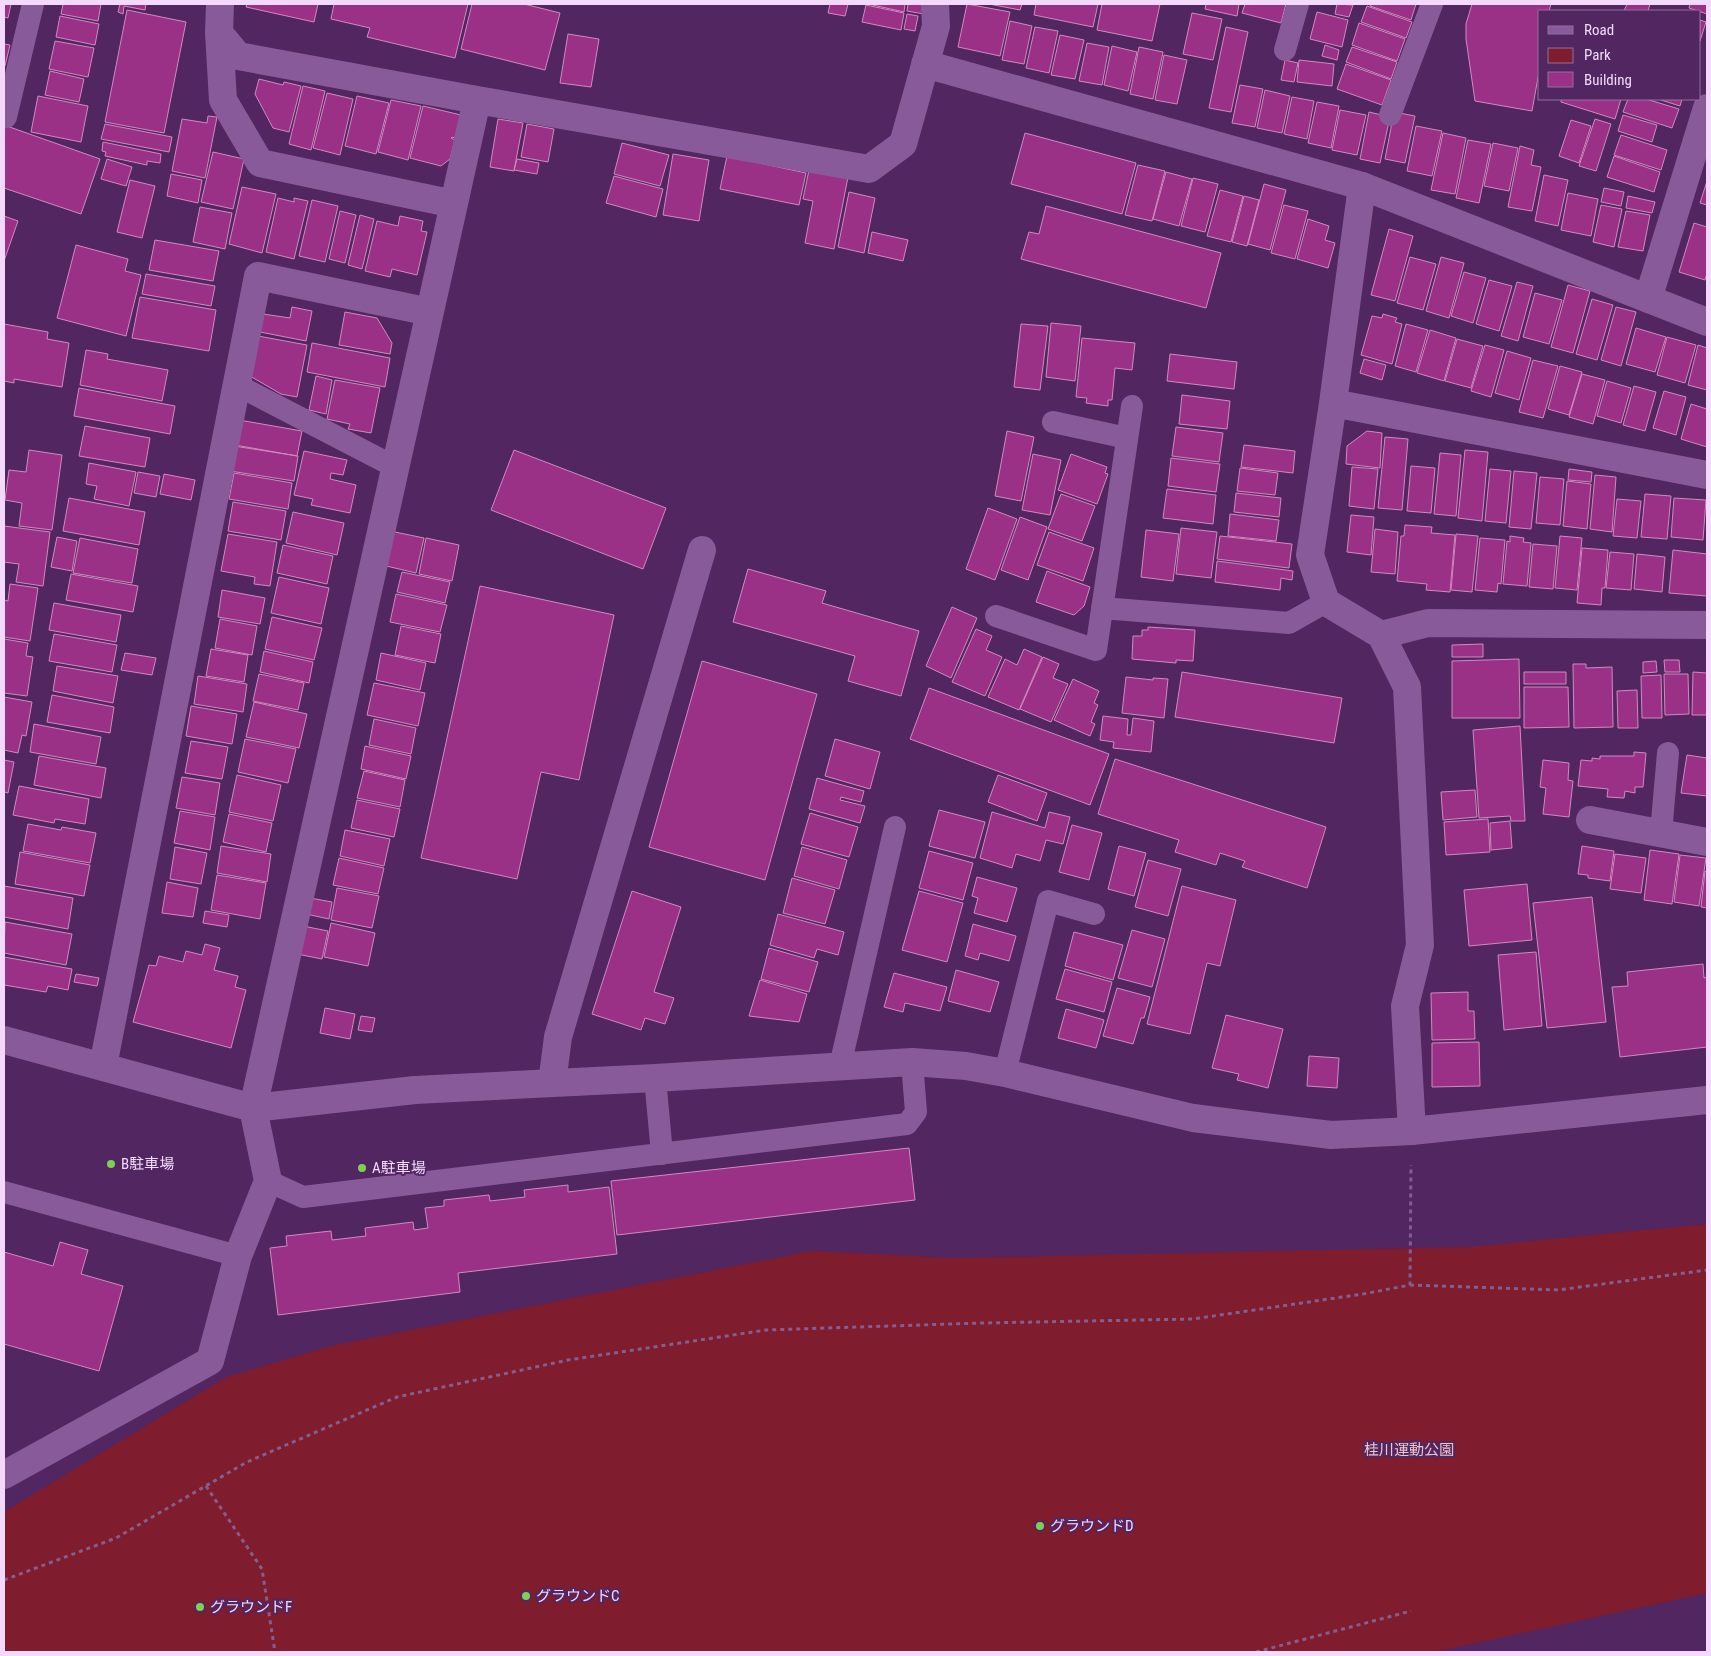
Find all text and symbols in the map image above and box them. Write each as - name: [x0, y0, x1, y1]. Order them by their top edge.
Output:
- legend: [1538, 10, 1701, 100]
- text: Road: [1584, 21, 1614, 39]
- text: Park: [1584, 46, 1611, 64]
- text: Building: [1584, 71, 1632, 89]
- place label: B駐車場: [121, 1155, 174, 1173]
- marker: B駐車場: [105, 1158, 117, 1170]
- place label: A駐車場: [372, 1159, 426, 1177]
- marker: A駐車場: [356, 1162, 368, 1174]
- park label: 桂川運動公園: [1364, 1441, 1454, 1459]
- place label: グラウンドD: [1050, 1517, 1134, 1535]
- marker: グラウンドD: [1034, 1520, 1046, 1532]
- place label: グラウンドC: [536, 1587, 620, 1605]
- marker: グラウンドC: [520, 1590, 532, 1602]
- place label: グラウンドF: [210, 1598, 292, 1616]
- marker: グラウンドF: [194, 1601, 206, 1613]

